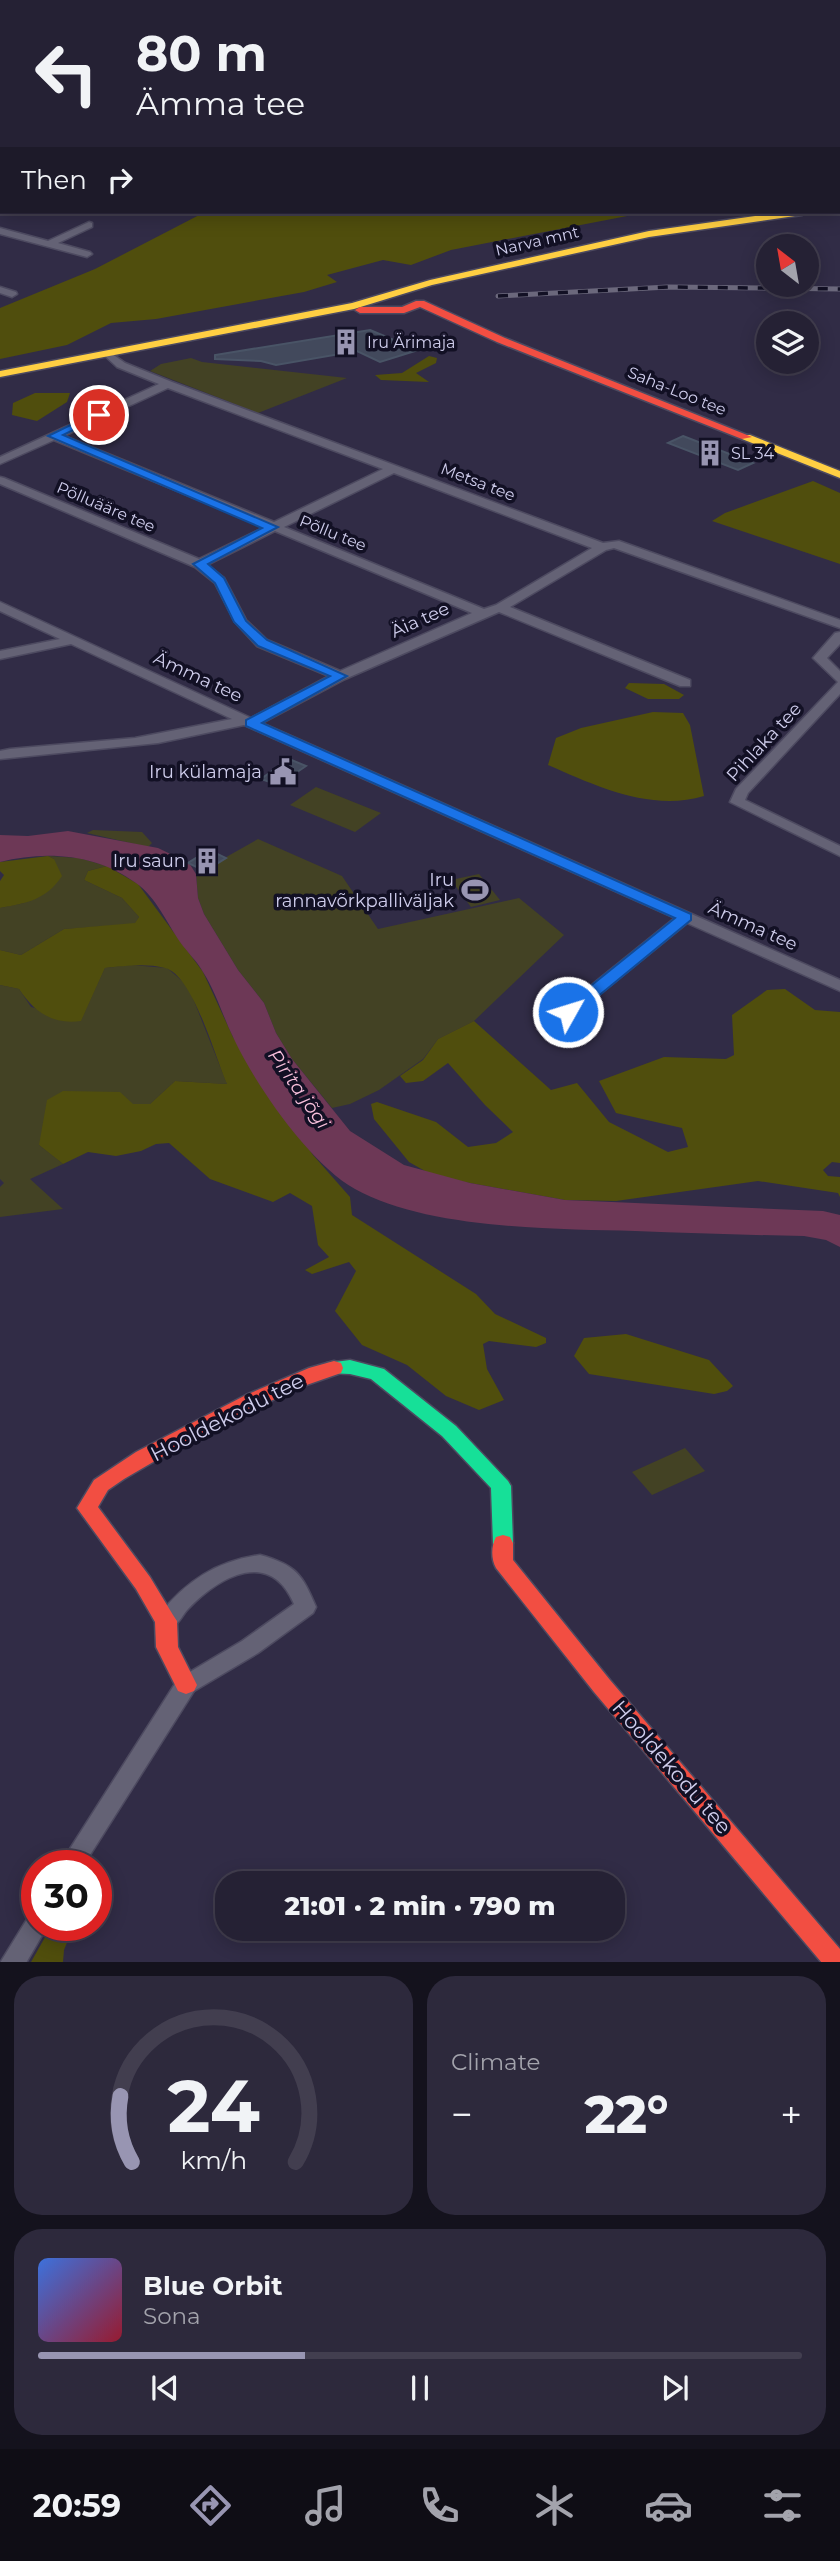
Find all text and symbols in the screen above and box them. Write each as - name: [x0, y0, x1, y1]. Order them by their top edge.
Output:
- text: 80 m: [136, 24, 267, 83]
- icon: left: [21, 28, 112, 119]
- text: Ämma tee: [136, 84, 305, 123]
- icon: right: [101, 161, 139, 199]
- text: Then: [21, 164, 87, 196]
- street label: Narva mnt: [493, 222, 581, 260]
- north arrow: [756, 234, 819, 298]
- map controls: [756, 234, 819, 374]
- button: layers: [756, 311, 819, 374]
- building icon: Iru Ärimaja: [331, 327, 361, 357]
- place label: Iru Ärimaja: [367, 332, 456, 352]
- street label: Saha-Loo tee: [625, 363, 729, 419]
- pin: [69, 385, 129, 445]
- icon: arrive: [80, 396, 118, 434]
- building icon: SL 34: [695, 438, 725, 468]
- place label: SL 34: [731, 444, 774, 463]
- street label: Metsa tee: [438, 459, 518, 505]
- street label: Põlluääre tee: [54, 478, 158, 536]
- street label: Põllu tee: [297, 511, 369, 555]
- street label: Äia tee: [387, 597, 453, 643]
- street label: Ämma tee: [150, 647, 246, 707]
- street label: Pihlaka tee: [722, 698, 806, 786]
- public building icon: Iru külamaja: [268, 757, 298, 787]
- place label: Iru külamaja: [149, 761, 262, 783]
- building icon: Iru saun: [192, 846, 222, 876]
- place label: Iru saun: [113, 850, 186, 872]
- place label: Iru rannavõrkpalliväljak: [275, 869, 454, 912]
- sports icon: Iru rannavõrkpalliväljak: [460, 875, 490, 905]
- street label: Ämma tee: [705, 897, 801, 955]
- position arrow: [531, 975, 605, 1049]
- water label: Pirita jõgi: [263, 1045, 335, 1134]
- street label: Hooldekodu tee: [146, 1368, 308, 1466]
- street label: Hooldekodu tee: [607, 1695, 737, 1839]
- speed limit sign: 30: [21, 1850, 112, 1941]
- text: 21:01 · 2 min · 790 m: [284, 1890, 556, 1922]
- text: Climate: [451, 2048, 540, 2076]
- text: 24: [167, 2062, 260, 2150]
- text: 22°: [585, 2083, 668, 2146]
- text: −: [451, 2091, 473, 2138]
- text: +: [780, 2091, 802, 2138]
- text: km/h: [180, 2144, 247, 2174]
- text: Blue Orbit: [143, 2270, 282, 2302]
- text: Sona: [143, 2302, 201, 2330]
- icon: previous: [146, 2369, 184, 2407]
- icon: pause: [401, 2369, 439, 2407]
- icon: next: [656, 2369, 694, 2407]
- icon: directions: [186, 2481, 235, 2530]
- icon: music: [301, 2481, 350, 2530]
- icon: phone: [415, 2481, 464, 2530]
- icon: climate: [530, 2481, 579, 2530]
- icon: car: [644, 2481, 693, 2530]
- icon: filters: [758, 2481, 807, 2530]
- text: 20:59: [33, 2486, 121, 2525]

